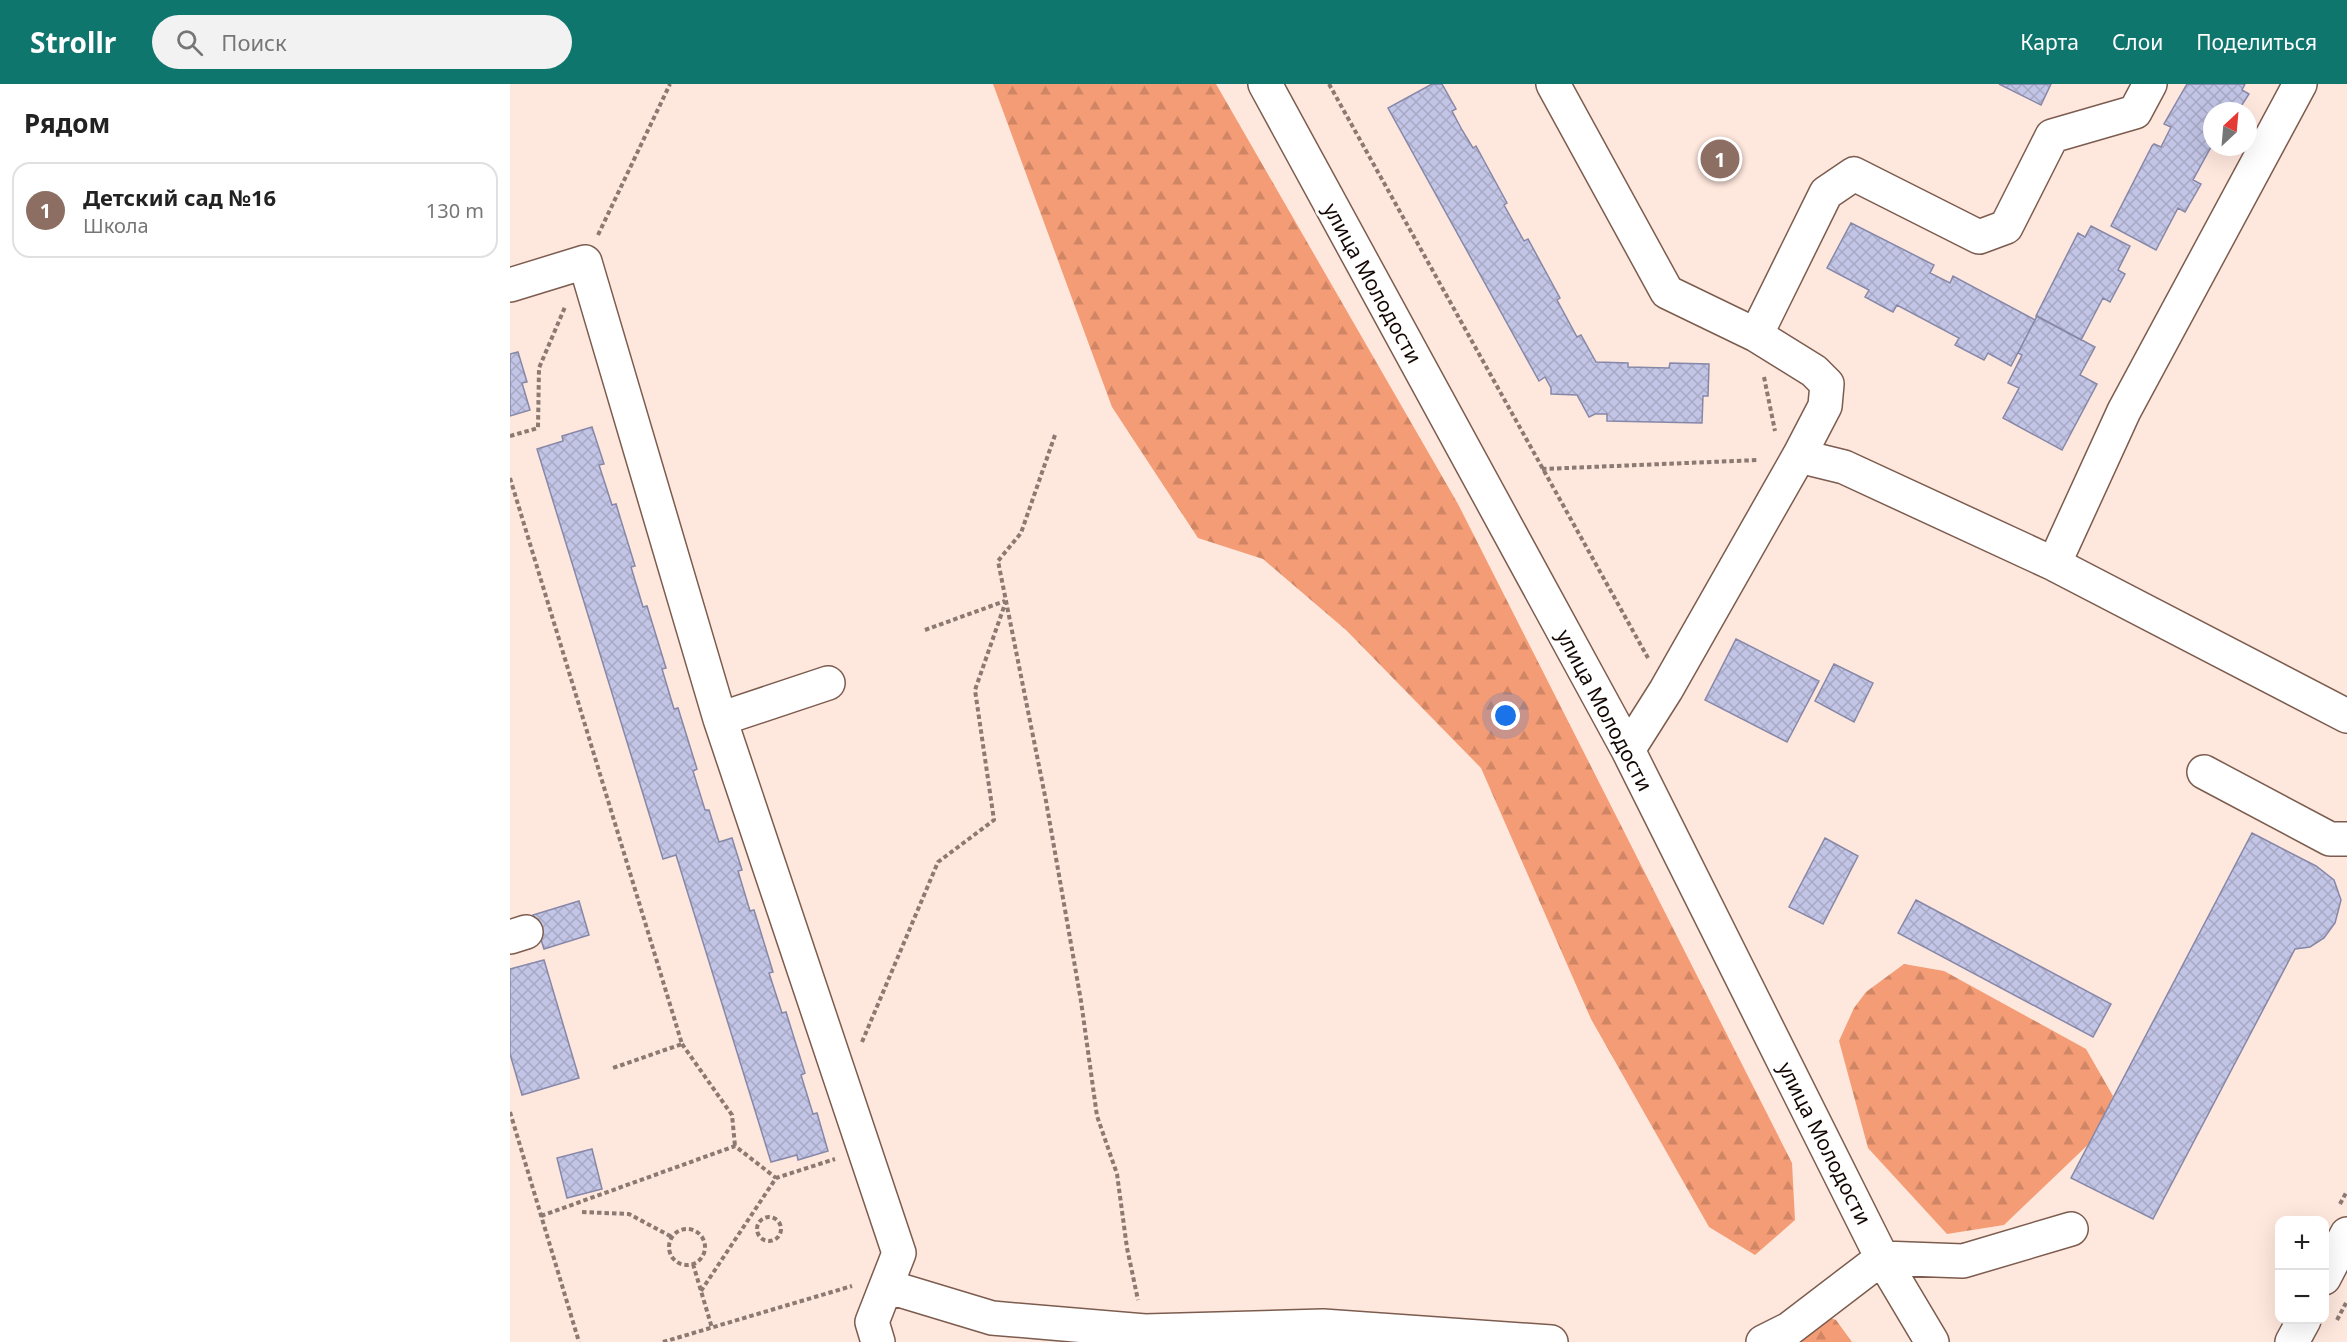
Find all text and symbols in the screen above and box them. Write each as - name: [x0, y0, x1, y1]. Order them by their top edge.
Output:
- search box: [152, 15, 572, 69]
- text: Strollr: [30, 23, 116, 61]
- icon: search: [173, 26, 206, 59]
- text: Поиск: [221, 27, 287, 57]
- text: Карта: [2020, 28, 2079, 56]
- text: Слои: [2112, 28, 2163, 56]
- text: Поделиться: [2196, 28, 2317, 56]
- north arrow: [2203, 102, 2257, 156]
- text: Рядом: [24, 105, 110, 141]
- pin: 1: [1700, 136, 1740, 182]
- text: Детский сад №16: [83, 182, 276, 212]
- text: 1: [40, 197, 51, 224]
- text: 130 m: [426, 197, 484, 224]
- street label: улица Молодости: [1317, 198, 1429, 368]
- text: Школа: [83, 212, 149, 239]
- street label: улица Молодости: [1551, 624, 1659, 796]
- your location: [1491, 701, 1520, 730]
- street label: улица Молодости: [1772, 1057, 1878, 1229]
- map controls: [2275, 1216, 2329, 1324]
- button: +: [2275, 1216, 2329, 1270]
- button: −: [2275, 1270, 2329, 1324]

